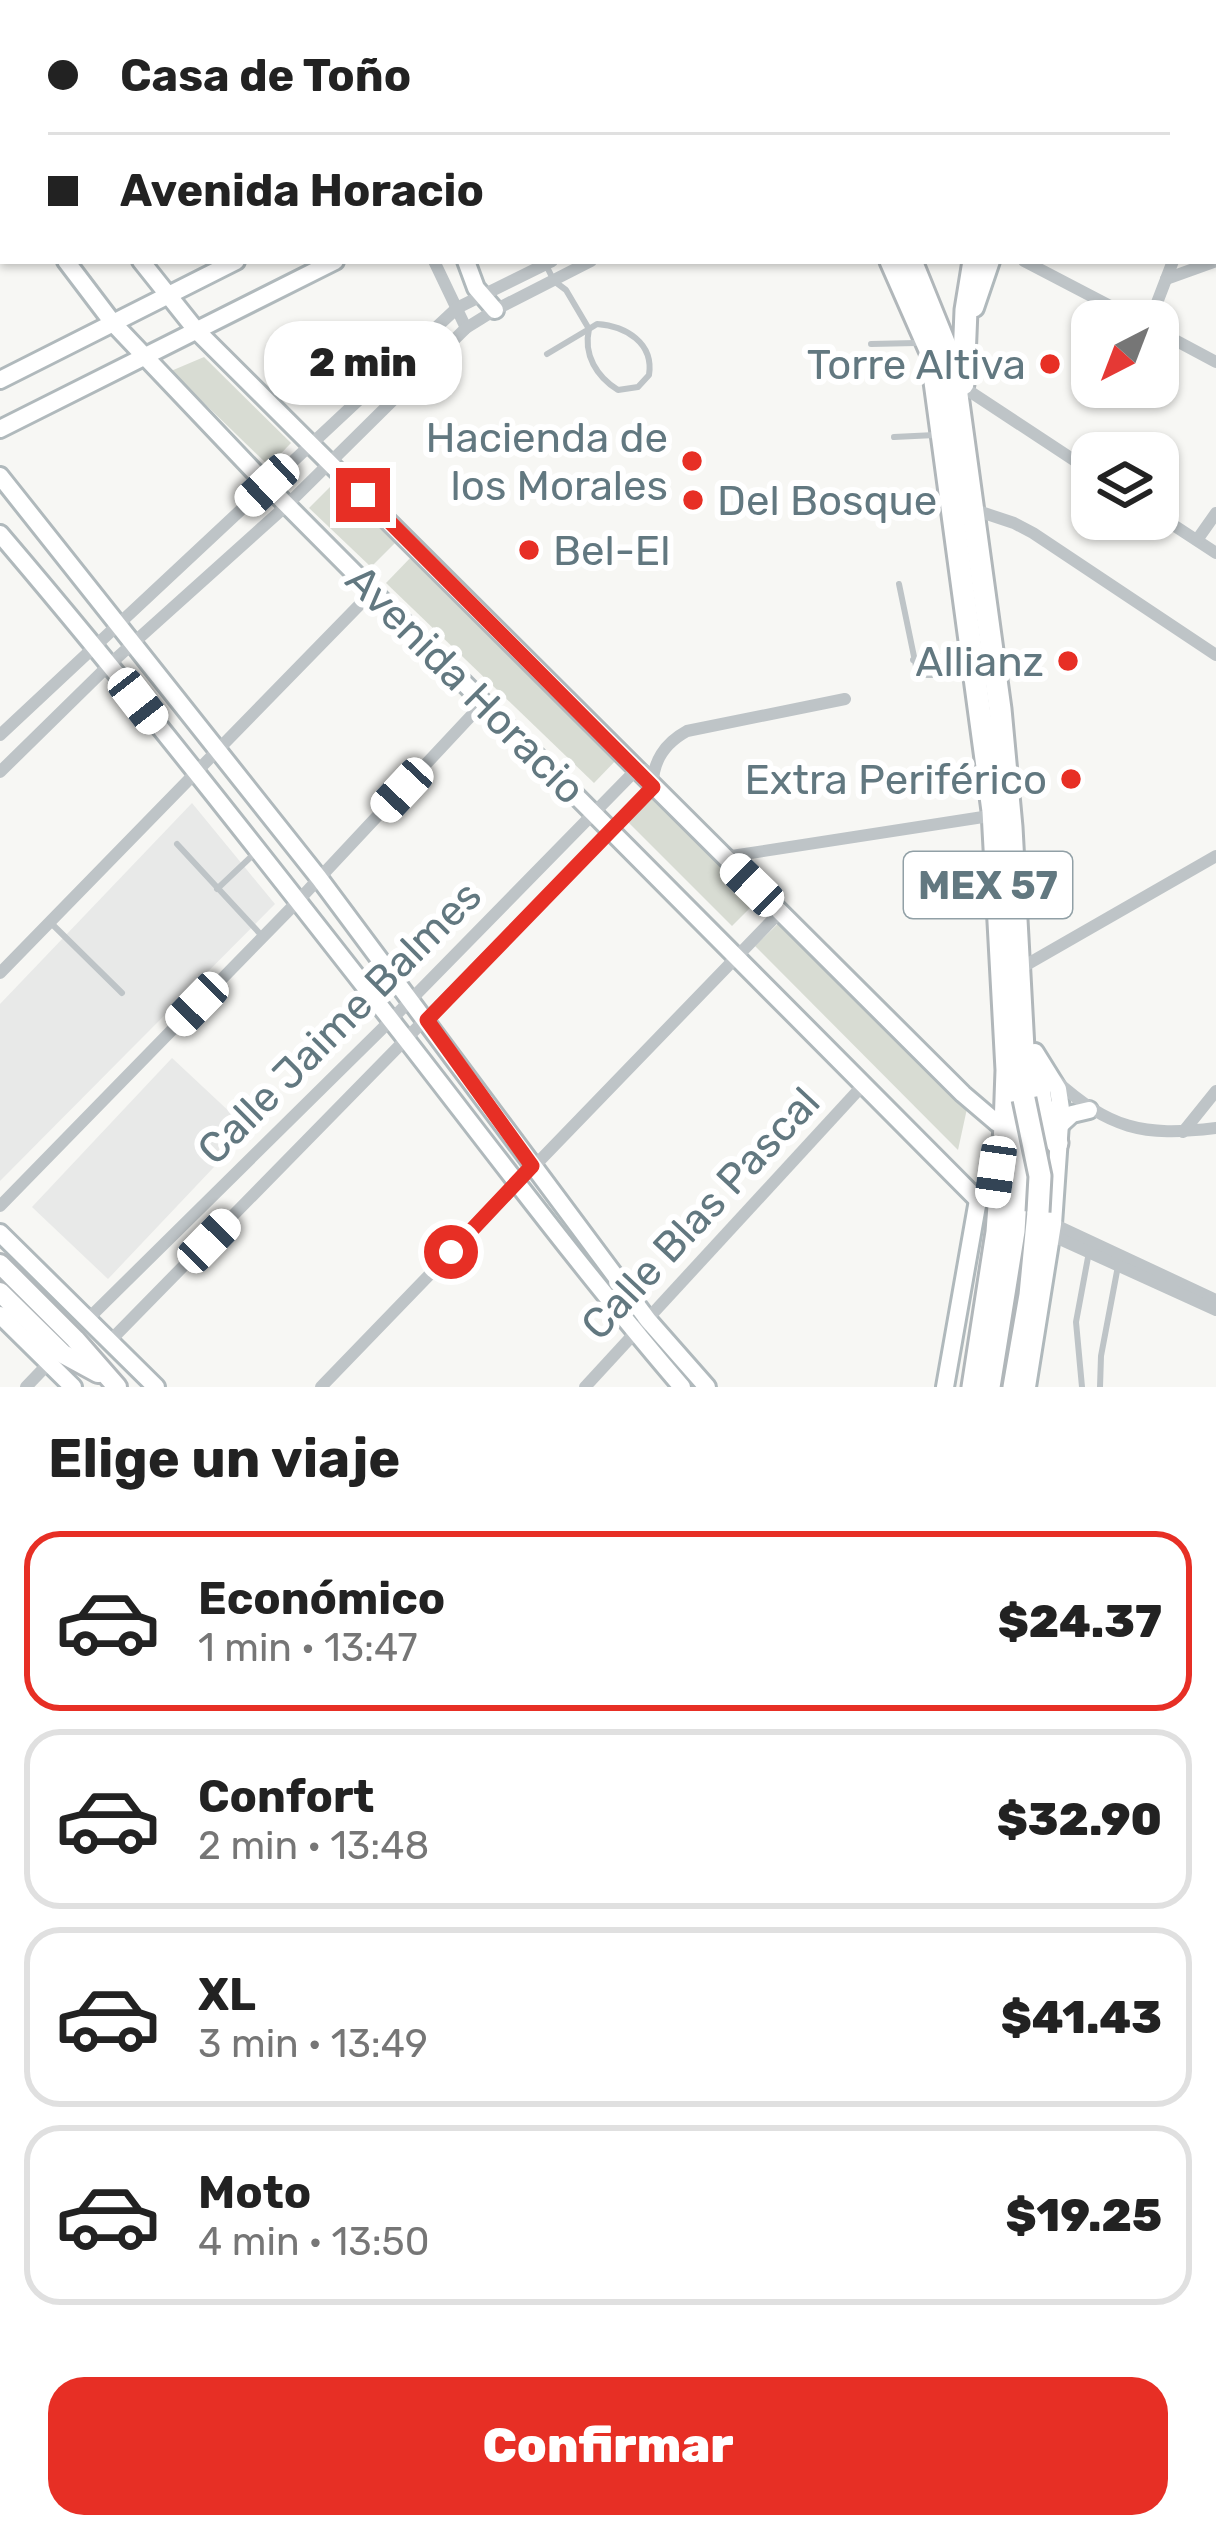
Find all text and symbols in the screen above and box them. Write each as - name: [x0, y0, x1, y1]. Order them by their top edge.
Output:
- text: Casa de Toño: [120, 49, 411, 102]
- text: Avenida Horacio: [120, 164, 484, 217]
- north arrow: [1071, 300, 1179, 408]
- map controls: [1071, 300, 1179, 540]
- callout: 2 min: [264, 321, 462, 405]
- text: 2 min: [309, 340, 417, 386]
- place label: Torre Altiva: [807, 340, 1026, 390]
- marker: Torre Altiva: [1037, 351, 1063, 377]
- place label: Hacienda de los Morales: [426, 413, 668, 511]
- button: layers: [1071, 432, 1179, 540]
- car: [228, 447, 306, 523]
- marker: Hacienda de los Morales: [679, 448, 705, 474]
- route end: [336, 468, 390, 522]
- place label: Del Bosque: [717, 476, 937, 526]
- marker: Del Bosque: [680, 487, 706, 513]
- place label: Bel-El: [553, 526, 670, 576]
- marker: Bel-El: [516, 537, 542, 563]
- street label: Avenida Horacio: [335, 555, 595, 815]
- place label: Allianz: [915, 637, 1044, 687]
- marker: Allianz: [1055, 648, 1081, 674]
- car: [102, 662, 174, 740]
- car: [364, 751, 440, 829]
- place label: Extra Periférico: [744, 755, 1047, 805]
- marker: Extra Periférico: [1058, 766, 1084, 792]
- car: [714, 847, 790, 923]
- road number: MEX 57: [904, 852, 1072, 918]
- street label: Calle Jaime Balmes: [188, 871, 492, 1175]
- car: [159, 966, 235, 1042]
- street label: Calle Blas Pascal: [571, 1077, 830, 1350]
- car: [973, 1134, 1019, 1210]
- car: [171, 1203, 247, 1279]
- route start: [424, 1225, 478, 1279]
- text: Elige un viaje: [48, 1427, 400, 1491]
- icon: car: [54, 1567, 162, 1675]
- text: Económico: [198, 1572, 445, 1625]
- text: $24.37: [998, 1595, 1162, 1648]
- text: 1 min · 13:47: [198, 1625, 418, 1671]
- icon: car: [54, 1765, 162, 1873]
- text: Confort: [198, 1770, 374, 1823]
- text: $32.90: [997, 1793, 1162, 1846]
- text: 2 min · 13:48: [198, 1823, 429, 1869]
- icon: car: [54, 1963, 162, 2071]
- text: XL: [198, 1968, 256, 2021]
- text: $41.43: [1001, 1991, 1162, 2044]
- text: 3 min · 13:49: [198, 2021, 428, 2067]
- icon: car: [54, 2161, 162, 2269]
- text: Moto: [198, 2166, 311, 2219]
- text: $19.25: [1006, 2189, 1162, 2242]
- text: 4 min · 13:50: [198, 2219, 430, 2265]
- button: Confirmar: [48, 2377, 1168, 2515]

